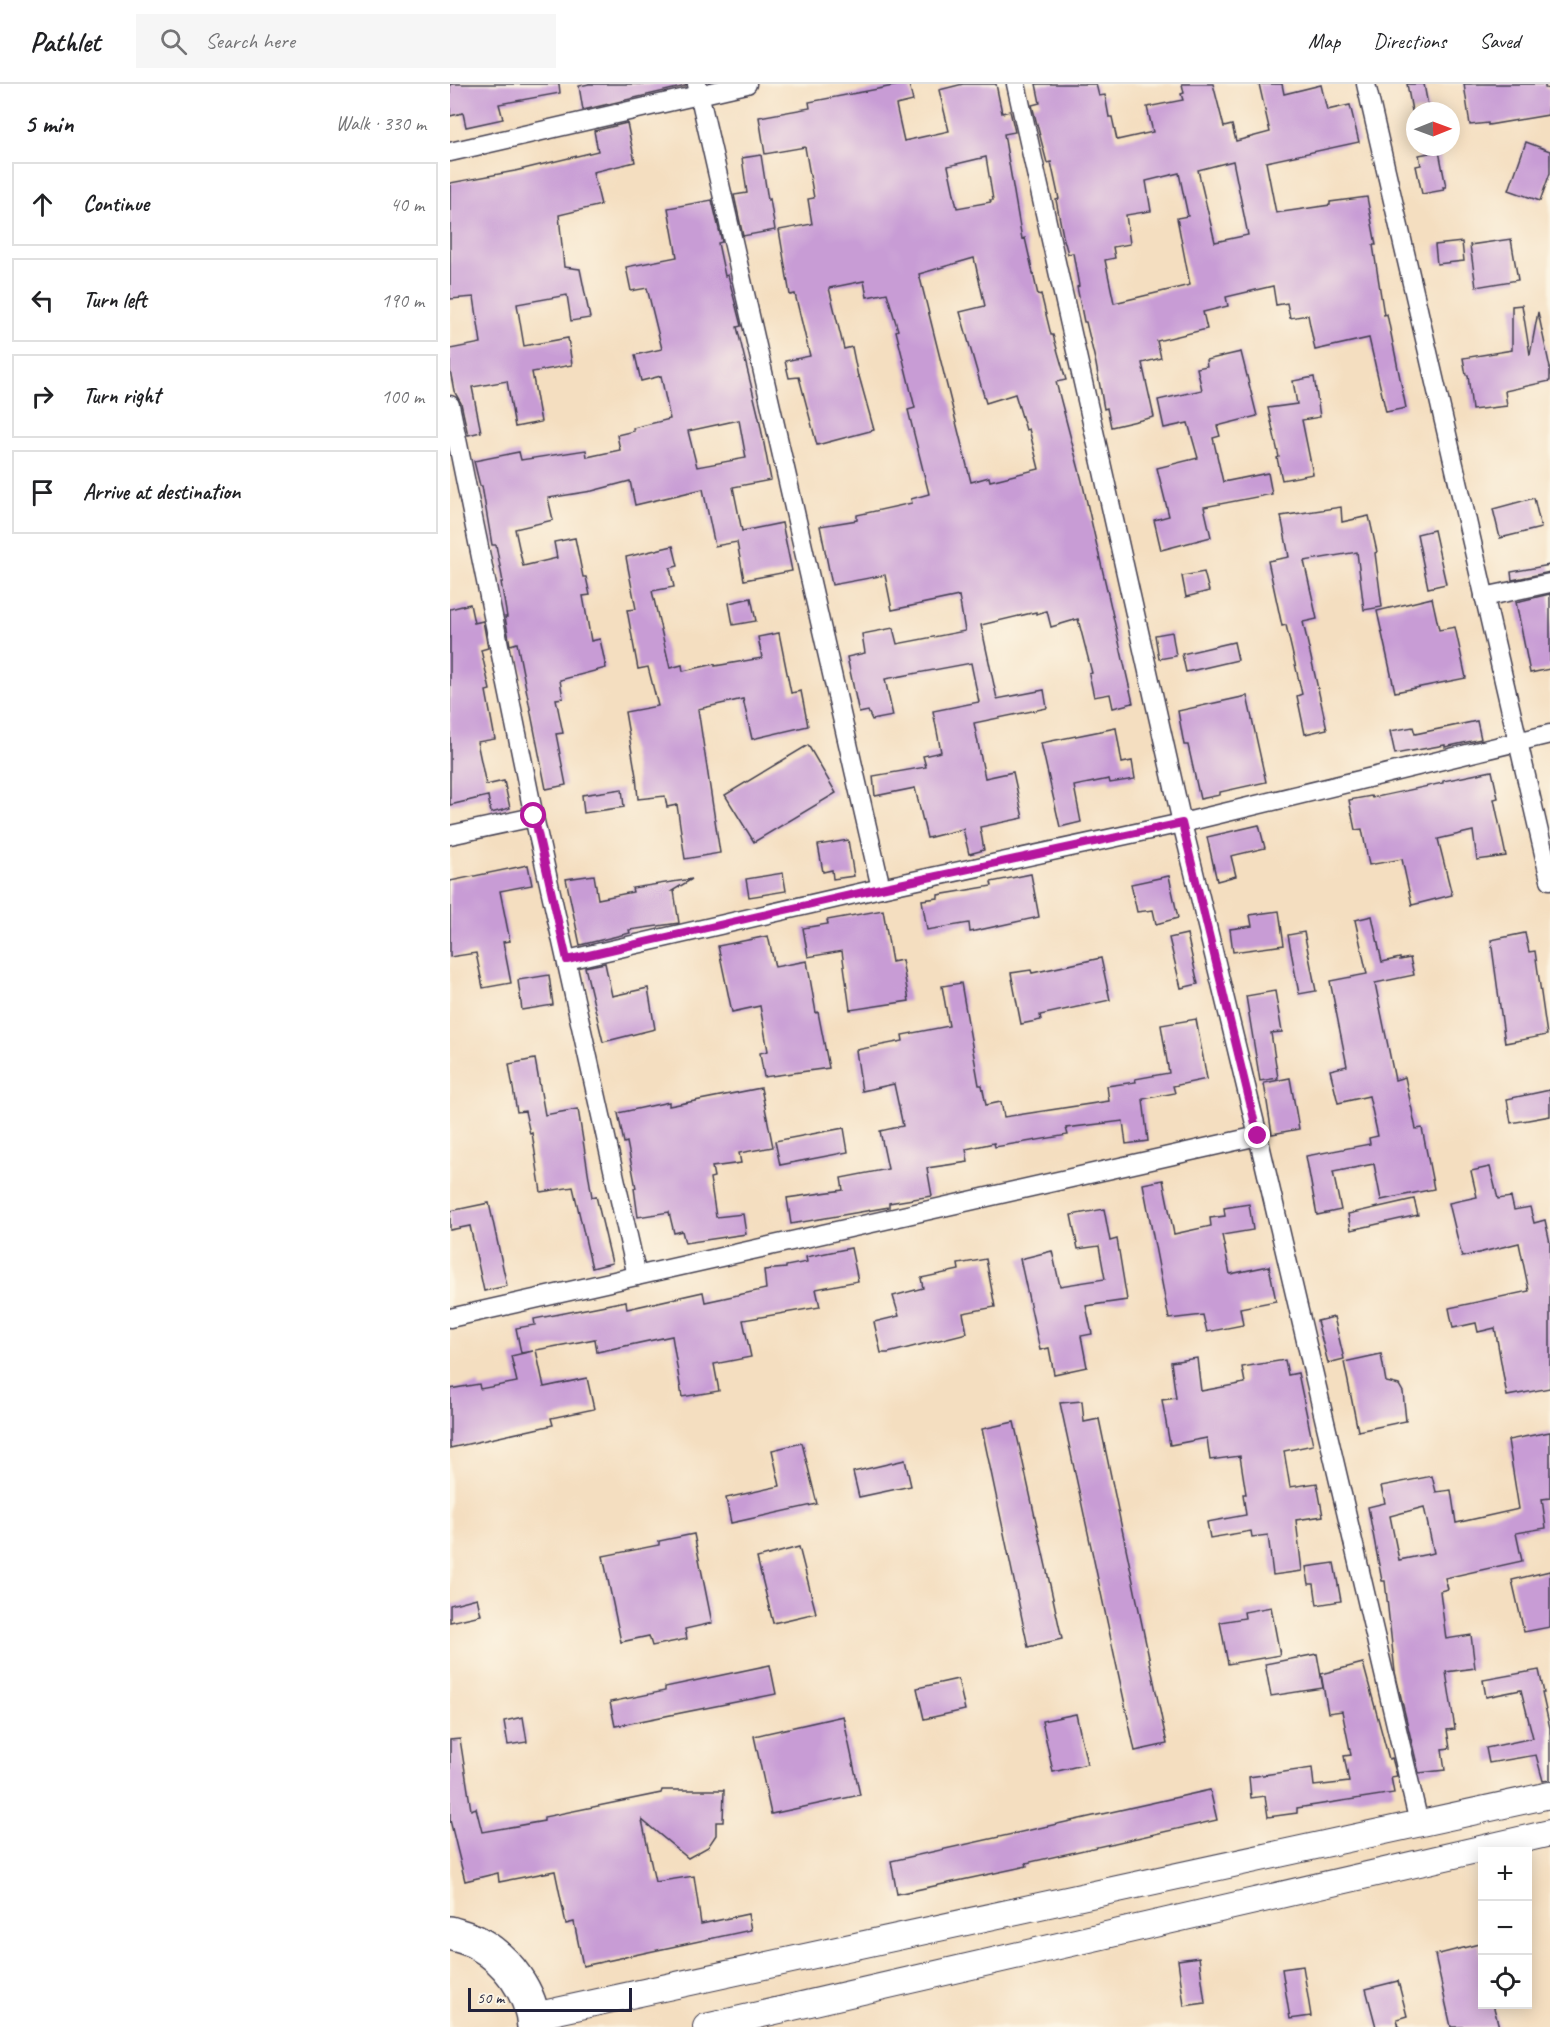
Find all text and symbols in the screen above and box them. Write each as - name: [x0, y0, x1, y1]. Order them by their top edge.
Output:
- search box: [136, 14, 556, 68]
- text: Pathlet: [30, 24, 100, 59]
- icon: search: [157, 25, 190, 58]
- text: Search here: [205, 27, 295, 55]
- text: Map: [1308, 28, 1340, 54]
- text: Directions: [1373, 28, 1446, 54]
- text: Saved: [1479, 28, 1520, 54]
- north arrow: [1406, 102, 1460, 156]
- text: 5 min: [24, 107, 73, 140]
- text: Walk · 330 m: [336, 111, 426, 136]
- icon: ahead: [26, 188, 59, 221]
- text: Continue: [83, 190, 149, 218]
- text: 40 m: [390, 192, 424, 217]
- icon: left: [26, 284, 59, 317]
- text: Turn left: [83, 286, 147, 314]
- text: 190 m: [381, 288, 424, 313]
- icon: right: [26, 380, 59, 413]
- text: Turn right: [83, 382, 160, 410]
- text: 100 m: [381, 384, 424, 409]
- icon: arrive: [26, 476, 59, 509]
- text: Arrive at destination: [83, 478, 240, 506]
- route start: [520, 802, 546, 828]
- route end: [1244, 1122, 1270, 1148]
- map controls: [1478, 1847, 1532, 2009]
- button: +: [1478, 1847, 1532, 1901]
- button: −: [1478, 1901, 1532, 1955]
- button: locate: [1478, 1955, 1532, 2009]
- scale bar: [468, 1985, 632, 2012]
- text: 50 m: [477, 1988, 504, 2008]

